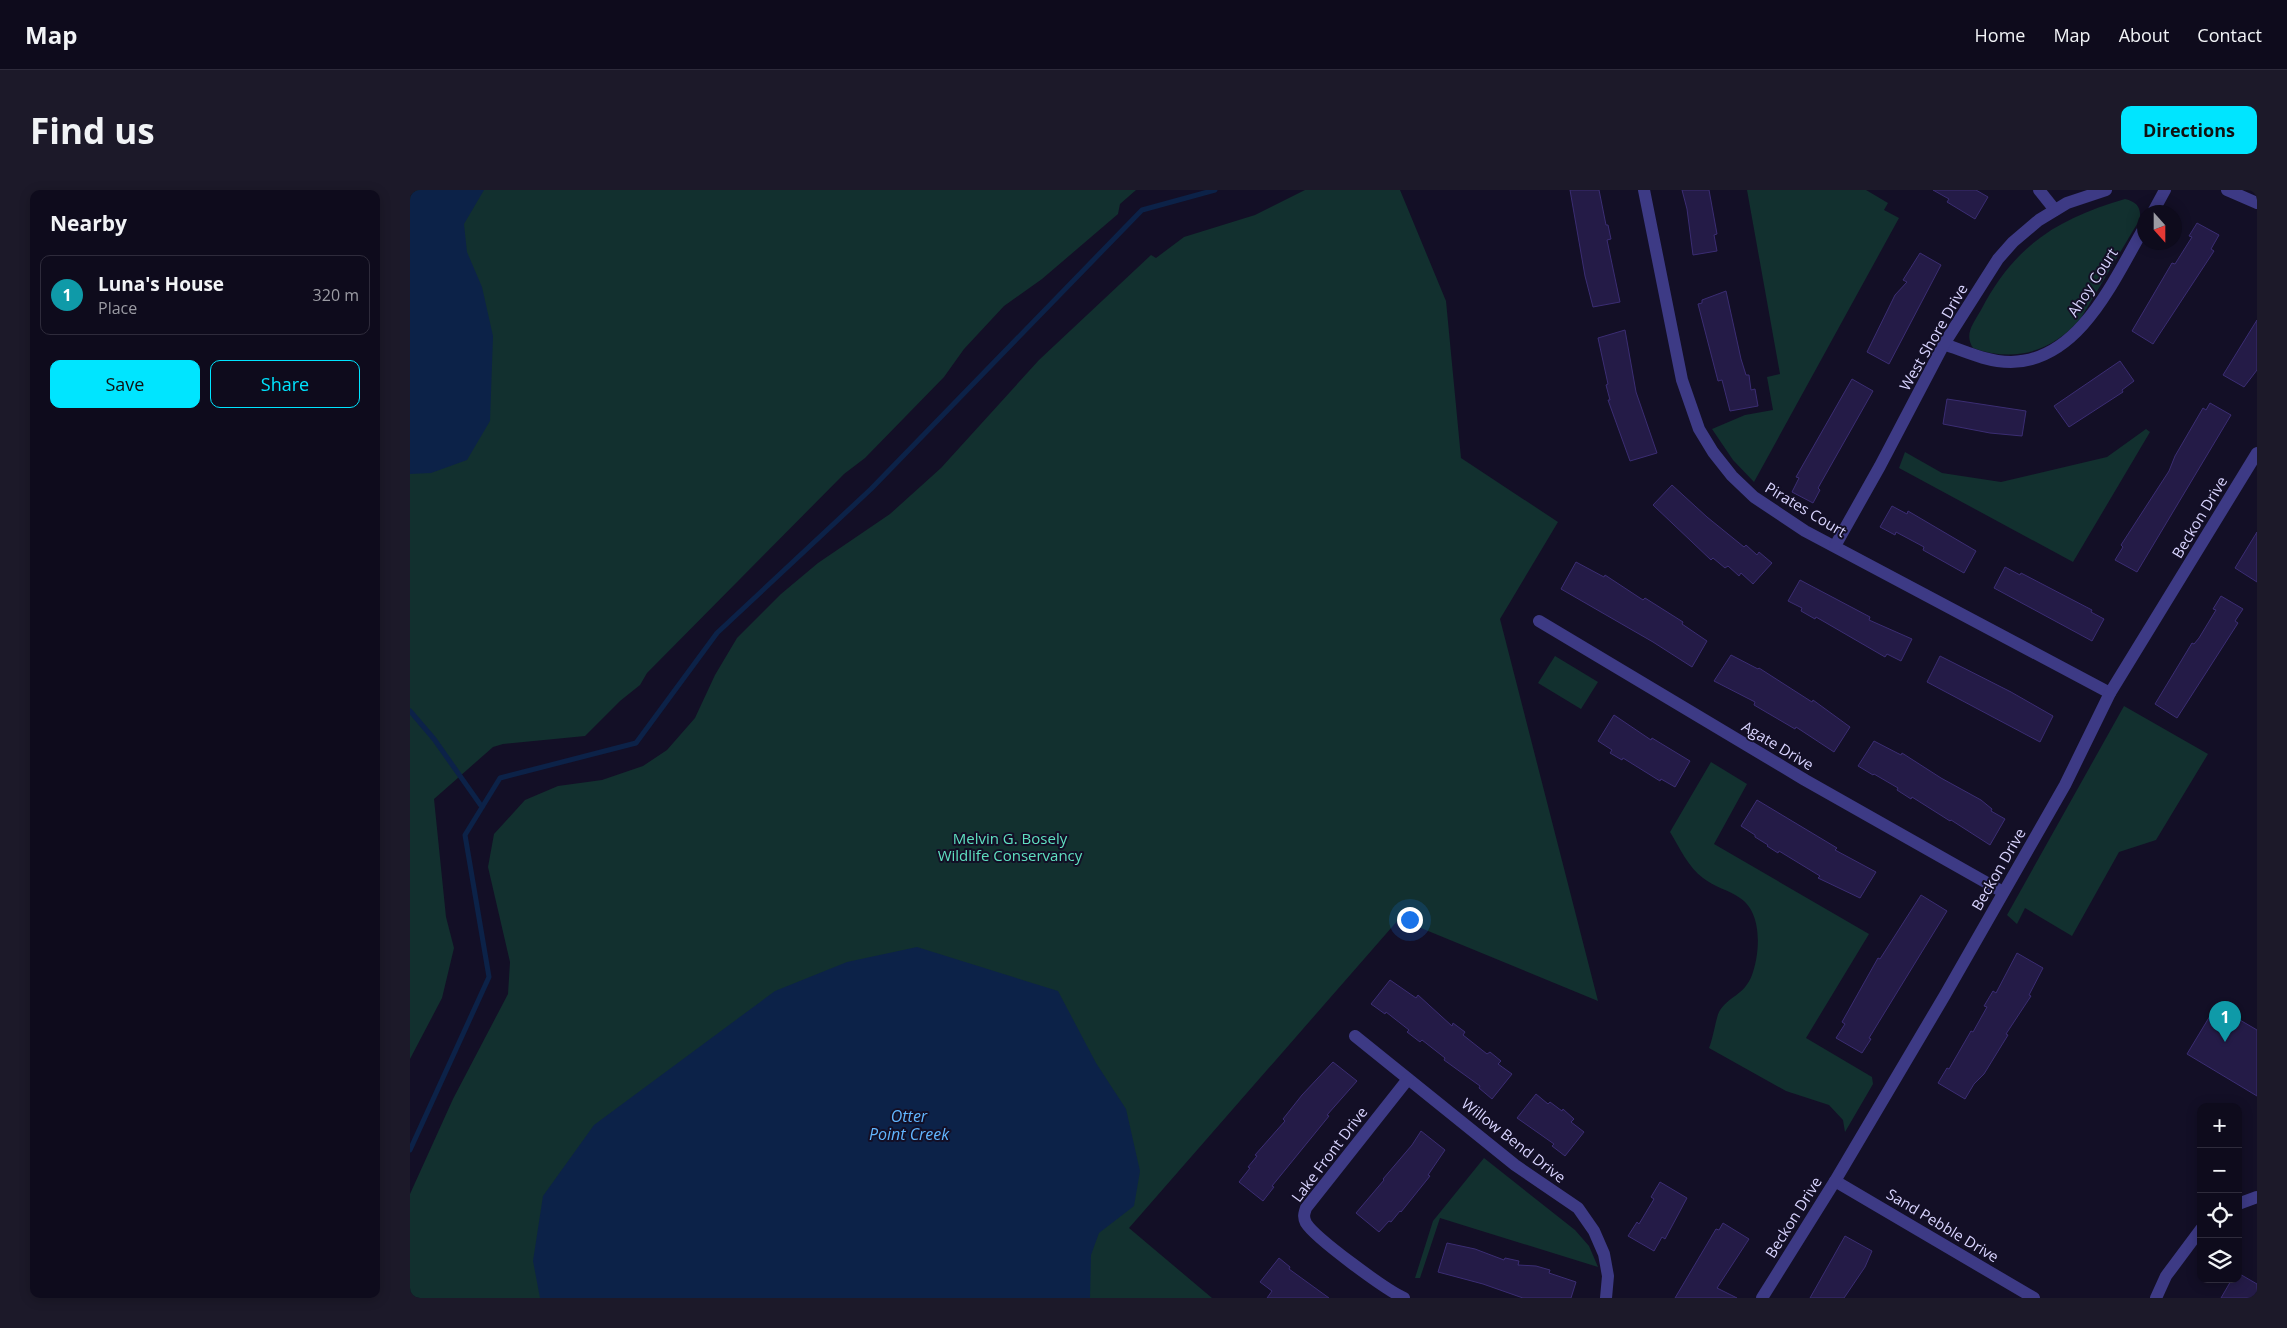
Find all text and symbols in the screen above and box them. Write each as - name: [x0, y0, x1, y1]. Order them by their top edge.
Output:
- text: Map: [25, 18, 77, 51]
- text: Home: [1975, 23, 2025, 47]
- text: Map: [2053, 23, 2091, 47]
- text: About: [2119, 23, 2169, 47]
- text: Contact: [2197, 23, 2262, 47]
- button: Directions: [2121, 106, 2257, 154]
- text: Find us: [30, 107, 155, 154]
- north arrow: [2137, 205, 2182, 250]
- text: Nearby: [50, 209, 127, 237]
- street label: Ahoy Court: [2062, 244, 2122, 320]
- text: Luna's House: [98, 271, 224, 297]
- street label: West Shore Drive: [1894, 280, 1972, 394]
- text: 1: [62, 284, 72, 306]
- text: 320 m: [313, 284, 359, 306]
- text: Place: [98, 297, 137, 319]
- button: Save: [50, 360, 200, 408]
- button: Share: [210, 360, 360, 408]
- street label: Beckon Drive: [2167, 472, 2231, 562]
- street label: Pirates Court: [1762, 477, 1850, 541]
- street label: Agate Drive: [1738, 716, 1818, 774]
- street label: Beckon Drive: [1966, 824, 2030, 914]
- park label: Melvin G. Bosely Wildlife Conservancy: [938, 828, 1083, 865]
- your location: [1397, 907, 1423, 933]
- pin: 1: [2209, 1001, 2241, 1042]
- street label: Willow Bend Drive: [1458, 1093, 1570, 1187]
- street label: Lake Front Drive: [1287, 1102, 1371, 1206]
- map controls: [2197, 1103, 2242, 1283]
- button: +: [2197, 1103, 2242, 1148]
- water label: Otter Point Creek: [869, 1105, 950, 1145]
- button: −: [2197, 1148, 2242, 1193]
- street label: Beckon Drive: [1760, 1173, 1826, 1261]
- street label: Sand Pebble Drive: [1883, 1184, 2003, 1266]
- button: locate: [2197, 1193, 2242, 1238]
- button: layers: [2197, 1238, 2242, 1283]

